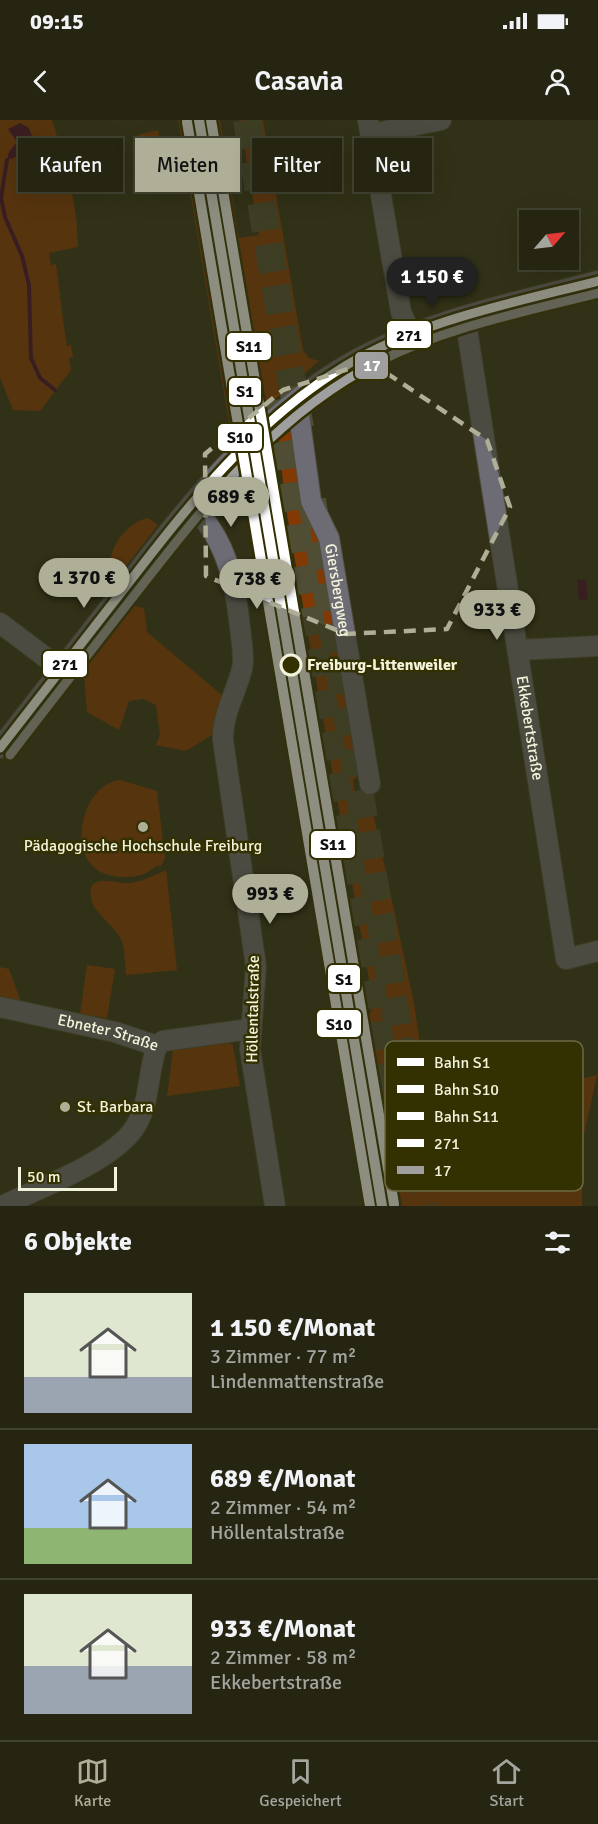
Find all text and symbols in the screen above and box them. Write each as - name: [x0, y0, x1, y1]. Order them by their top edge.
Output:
- text: 09:15: [30, 8, 84, 35]
- icon: back: [24, 65, 57, 98]
- text: Casavia: [255, 65, 343, 98]
- icon: person: [541, 65, 574, 98]
- chip: Kaufen: [18, 138, 123, 192]
- chip: Mieten: [135, 138, 240, 192]
- chip: Filter: [252, 138, 342, 192]
- chip: Neu: [354, 138, 432, 192]
- north arrow: [519, 210, 579, 270]
- map controls: [519, 210, 579, 270]
- pin: 1 150 €: [377, 257, 487, 308]
- text: 1 150 €: [401, 264, 463, 289]
- line badge: 271: [386, 320, 432, 349]
- text: 271: [396, 326, 422, 346]
- line badge: S11: [226, 332, 272, 361]
- text: S11: [236, 337, 262, 357]
- line badge: 17: [354, 351, 389, 380]
- text: 17: [363, 356, 381, 376]
- line badge: S1: [228, 377, 262, 406]
- text: S1: [236, 382, 254, 402]
- line badge: S10: [217, 423, 263, 452]
- text: S10: [227, 428, 253, 448]
- pin: 689 €: [189, 477, 273, 528]
- text: 689 €: [207, 484, 255, 509]
- street label: Giersbergweg: [320, 542, 355, 638]
- pin: 1 370 €: [29, 558, 139, 609]
- pin: 738 €: [215, 559, 299, 610]
- text: 1 370 €: [53, 565, 115, 590]
- text: 738 €: [233, 566, 281, 591]
- pin: 933 €: [455, 590, 539, 641]
- text: 933 €: [473, 597, 521, 622]
- line badge: 271: [42, 650, 88, 678]
- marker: Freiburg-Littenweiler: [280, 654, 302, 676]
- text: 271: [52, 655, 78, 675]
- place label: Freiburg-Littenweiler: [307, 655, 458, 675]
- street label: Ekkebertstraße: [512, 674, 548, 782]
- marker: Pädagogische Hochschule Freiburg: [136, 820, 150, 834]
- line badge: S11: [310, 830, 356, 859]
- text: S11: [320, 835, 346, 855]
- place label: Pädagogische Hochschule Freiburg: [24, 836, 262, 856]
- pin: 993 €: [228, 874, 312, 925]
- text: 993 €: [246, 881, 294, 906]
- street label: Höllentalstraße: [242, 955, 264, 1063]
- line badge: S1: [327, 964, 361, 993]
- text: S1: [335, 970, 353, 990]
- line badge: S10: [316, 1009, 362, 1038]
- street label: Ebneter Straße: [56, 1010, 161, 1056]
- text: S10: [326, 1015, 352, 1035]
- legend: [385, 1041, 583, 1191]
- text: Bahn S1: [434, 1053, 490, 1073]
- text: Bahn S10: [434, 1080, 499, 1100]
- place label: St. Barbara: [77, 1097, 153, 1117]
- marker: St. Barbara: [58, 1100, 72, 1114]
- text: Bahn S11: [434, 1107, 499, 1127]
- text: 271: [434, 1134, 460, 1154]
- text: 17: [434, 1161, 451, 1181]
- scale bar: [18, 1164, 117, 1192]
- text: 50 m: [27, 1167, 61, 1187]
- text: 6 Objekte: [24, 1226, 132, 1258]
- icon: filters: [541, 1226, 574, 1259]
- text: 1 150 €/Monat: [210, 1312, 375, 1344]
- icon: home: [72, 1317, 144, 1389]
- text: 3 Zimmer · 77 m²: [210, 1344, 356, 1369]
- text: Lindenmattenstraße: [210, 1369, 384, 1394]
- text: 689 €/Monat: [210, 1463, 356, 1495]
- icon: home: [72, 1468, 144, 1540]
- text: 2 Zimmer · 54 m²: [210, 1495, 356, 1520]
- text: Höllentalstraße: [210, 1520, 345, 1545]
- text: 933 €/Monat: [210, 1613, 356, 1645]
- icon: home: [72, 1618, 144, 1690]
- text: 2 Zimmer · 58 m²: [210, 1645, 356, 1670]
- text: Ekkebertstraße: [210, 1670, 342, 1695]
- tab: Karte: [74, 1755, 111, 1811]
- tab: Gespeichert: [259, 1755, 342, 1811]
- tab: Start: [490, 1755, 524, 1811]

